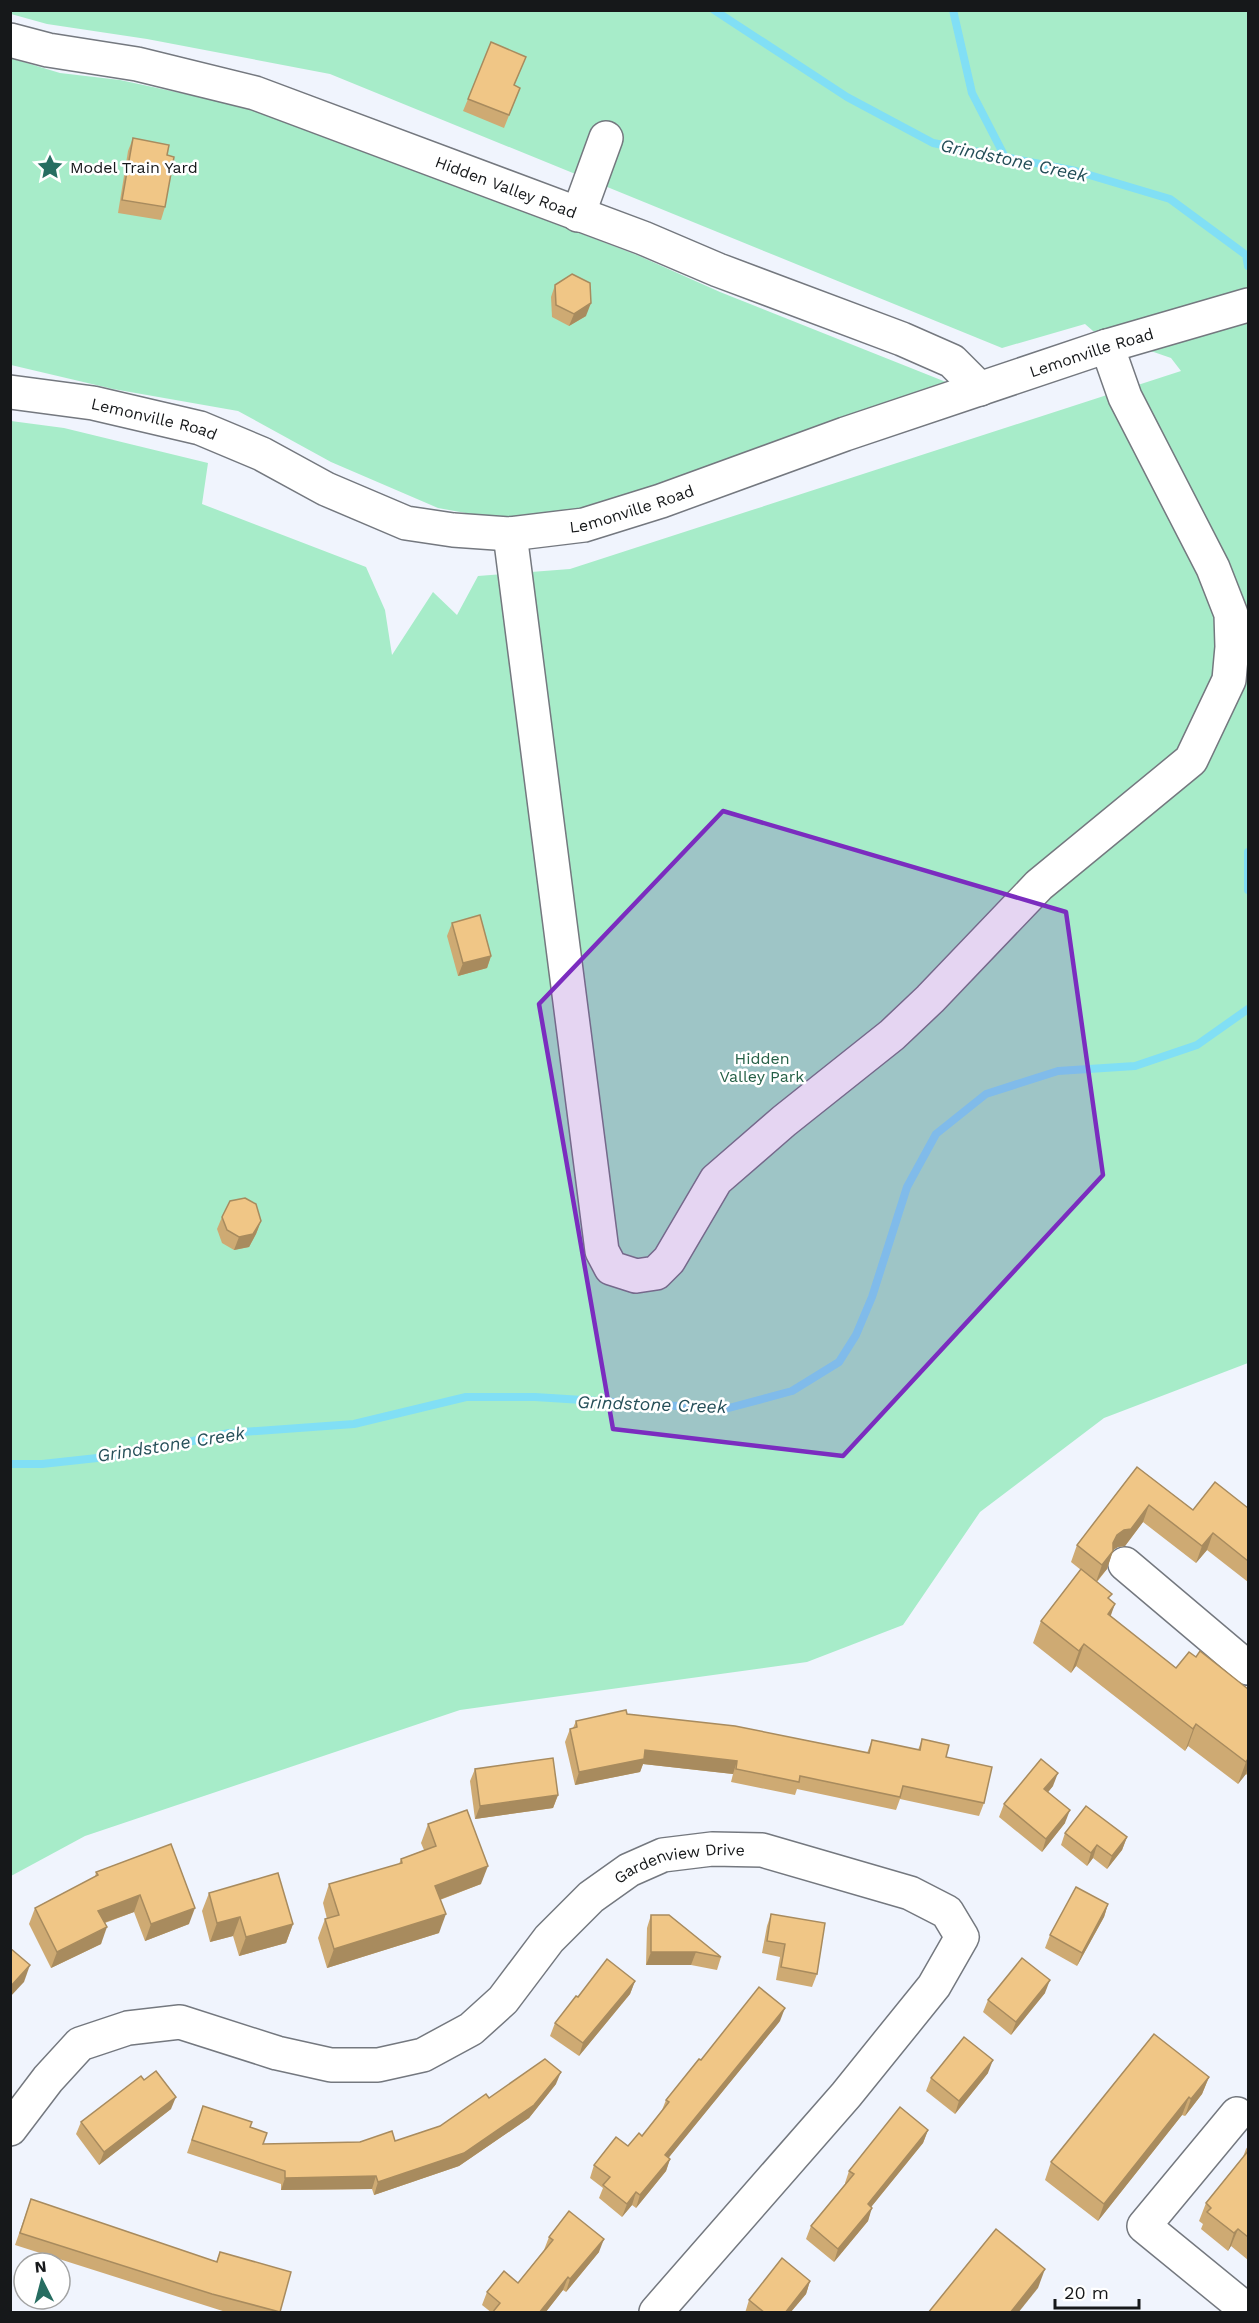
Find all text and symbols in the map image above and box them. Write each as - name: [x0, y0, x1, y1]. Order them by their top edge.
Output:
- water label: Grindstone Creek: [939, 134, 1090, 186]
- place icon: Model Train Yard: [35, 152, 65, 182]
- street label: Hidden Valley Road: [433, 152, 580, 222]
- place label: Model Train Yard: [70, 158, 198, 177]
- street label: Lemonville Road: [1027, 324, 1156, 381]
- street label: Lemonville Road: [89, 393, 220, 444]
- street label: Lemonville Road: [568, 480, 696, 536]
- park label: Hidden Valley Park: [720, 1049, 804, 1086]
- water label: Grindstone Creek: [577, 1391, 728, 1417]
- water label: Grindstone Creek: [96, 1422, 248, 1466]
- street label: Gardenview Drive: [610, 1839, 745, 1887]
- north arrow: [12, 2251, 72, 2311]
- text: N: [34, 2257, 47, 2277]
- scale bar: [1055, 2272, 1139, 2310]
- text: 20 m: [1064, 2282, 1109, 2303]

